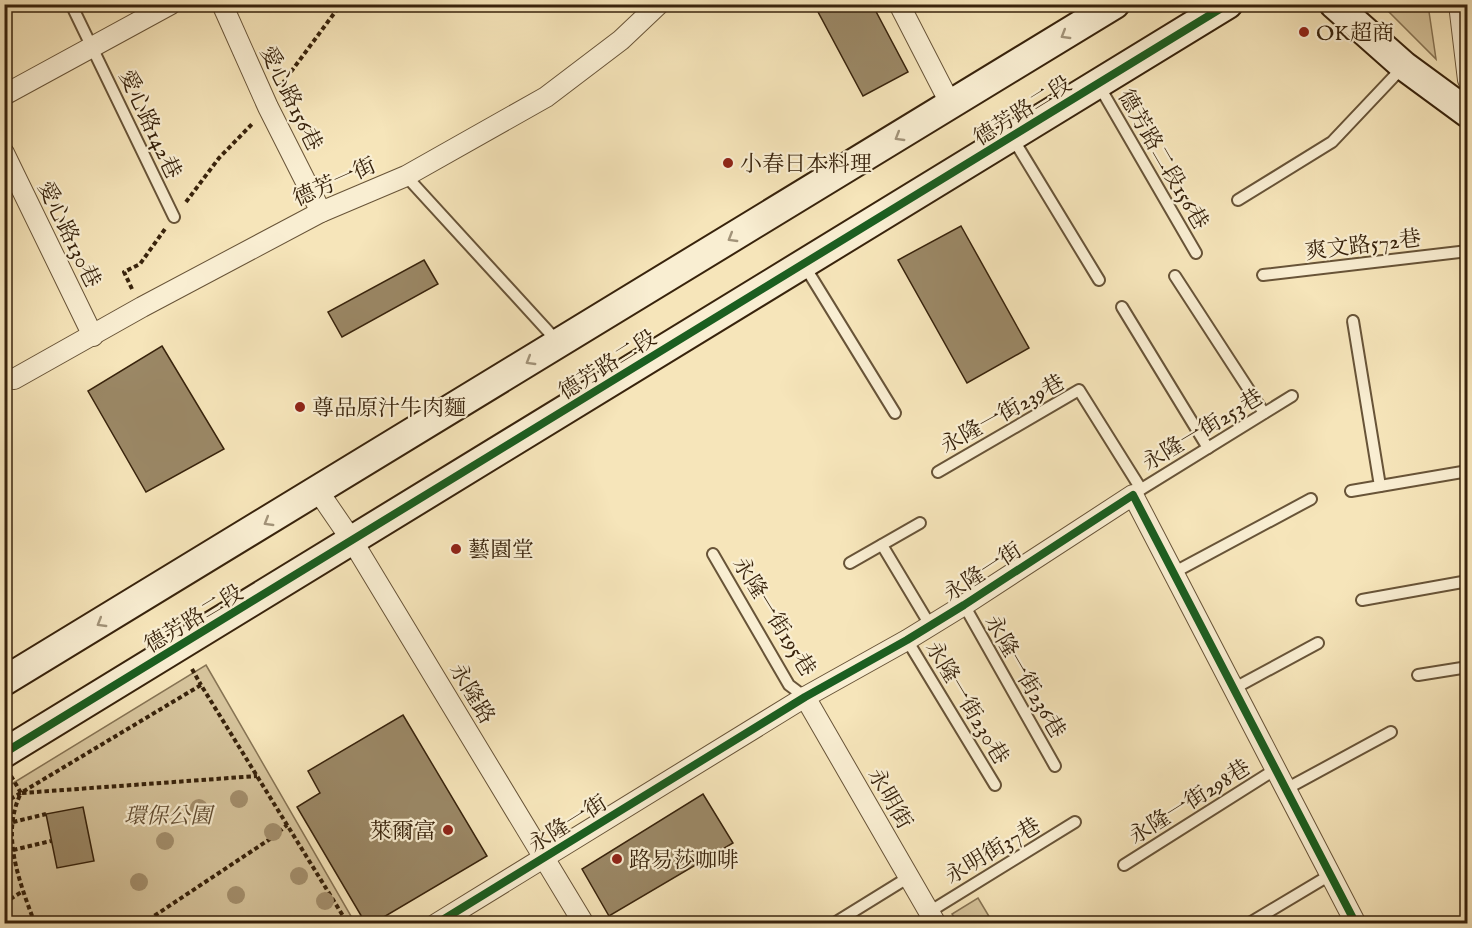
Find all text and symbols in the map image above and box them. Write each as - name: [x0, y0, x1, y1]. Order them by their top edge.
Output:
- place label: OK超商: [1316, 20, 1394, 48]
- marker: OK超商: [1297, 25, 1311, 39]
- one-way arrow: [1061, 28, 1071, 39]
- street label: 愛心路156巷: [253, 42, 328, 156]
- street label: 愛心路142巷: [112, 66, 187, 184]
- street label: 德芳路二段: [969, 71, 1077, 153]
- street label: 德芳路二段156巷: [1111, 85, 1214, 235]
- one-way arrow: [895, 129, 905, 141]
- place label: 小春日本料理: [740, 151, 872, 179]
- street label: 德芳一街: [289, 152, 381, 214]
- marker: 小春日本料理: [721, 156, 735, 170]
- street label: 愛心路130巷: [30, 177, 106, 293]
- street label: 爽文路572巷: [1304, 225, 1423, 267]
- one-way arrow: [728, 231, 738, 242]
- street label: 德芳路二段: [554, 325, 662, 407]
- one-way arrow: [526, 354, 536, 366]
- street label: 永隆一街239巷: [936, 369, 1070, 460]
- street label: 永隆一街253巷: [1137, 384, 1269, 478]
- place label: 尊品原汁牛肉麵: [312, 395, 466, 423]
- marker: 尊品原汁牛肉麵: [293, 400, 307, 414]
- one-way arrow: [264, 514, 274, 526]
- place label: 藝園堂: [468, 537, 534, 565]
- street label: 永隆一街: [939, 537, 1028, 608]
- marker: 藝園堂: [449, 542, 463, 556]
- street label: 永隆一街195巷: [725, 552, 821, 682]
- street label: 德芳路二段: [140, 579, 248, 660]
- street label: 永隆一街236巷: [978, 610, 1071, 744]
- one-way arrow: [97, 615, 107, 627]
- street label: 永隆一街230巷: [918, 636, 1014, 770]
- street label: 永隆路: [442, 659, 500, 730]
- street label: 永隆一街298巷: [1124, 754, 1256, 851]
- street label: 永明街: [861, 763, 918, 835]
- street label: 永隆一街: [523, 790, 613, 860]
- park label: 環保公園: [124, 803, 215, 831]
- street label: 永明街37巷: [940, 812, 1046, 891]
- place label: 萊爾富: [370, 818, 436, 846]
- marker: 萊爾富: [441, 823, 455, 837]
- place label: 路易莎咖啡: [629, 847, 739, 875]
- marker: 路易莎咖啡: [610, 852, 624, 866]

